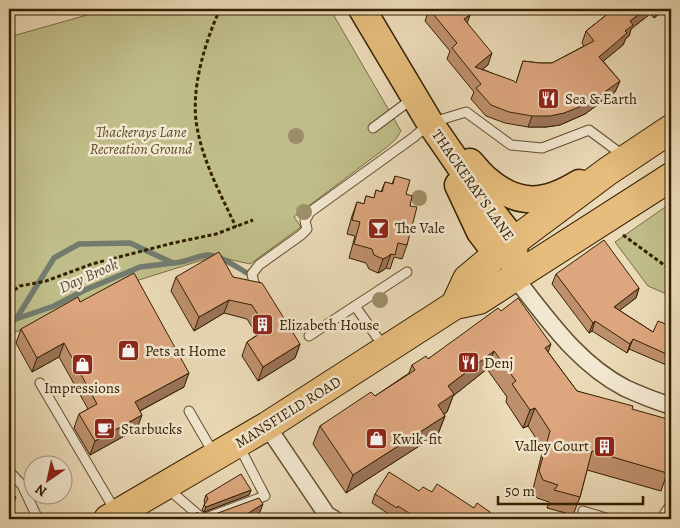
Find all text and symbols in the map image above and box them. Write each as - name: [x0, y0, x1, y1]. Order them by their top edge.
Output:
- restaurant icon: Sea & Earth: [537, 87, 561, 111]
- place label: Sea & Earth: [565, 89, 637, 109]
- park label: Thackerays Lane Recreation Ground: [90, 122, 192, 159]
- street label: THACKERAY'S LANE: [427, 125, 519, 245]
- bar icon: The Vale: [367, 216, 391, 240]
- place label: The Vale: [395, 218, 445, 238]
- water label: Day Brook: [55, 253, 121, 299]
- building icon: Elizabeth House: [251, 313, 275, 337]
- place label: Elizabeth House: [279, 315, 380, 335]
- shop icon: Pets at Home: [117, 339, 141, 363]
- place label: Pets at Home: [145, 341, 226, 361]
- restaurant icon: Denj: [456, 351, 480, 375]
- shop icon: Impressions: [70, 353, 94, 377]
- place label: Denj: [484, 353, 513, 373]
- street label: MANSFIELD ROAD: [231, 371, 345, 453]
- place label: Impressions: [44, 378, 120, 398]
- cafe icon: Starbucks: [93, 417, 117, 441]
- place label: Starbucks: [121, 419, 182, 439]
- shop icon: Kwik-fit: [364, 427, 388, 451]
- place label: Kwik-fit: [392, 429, 442, 449]
- building icon: Valley Court: [593, 434, 617, 458]
- place label: Valley Court: [514, 436, 589, 456]
- north arrow: [22, 456, 72, 506]
- scale bar: [498, 473, 642, 505]
- text: N: [31, 480, 51, 501]
- text: 50 m: [505, 481, 535, 501]

